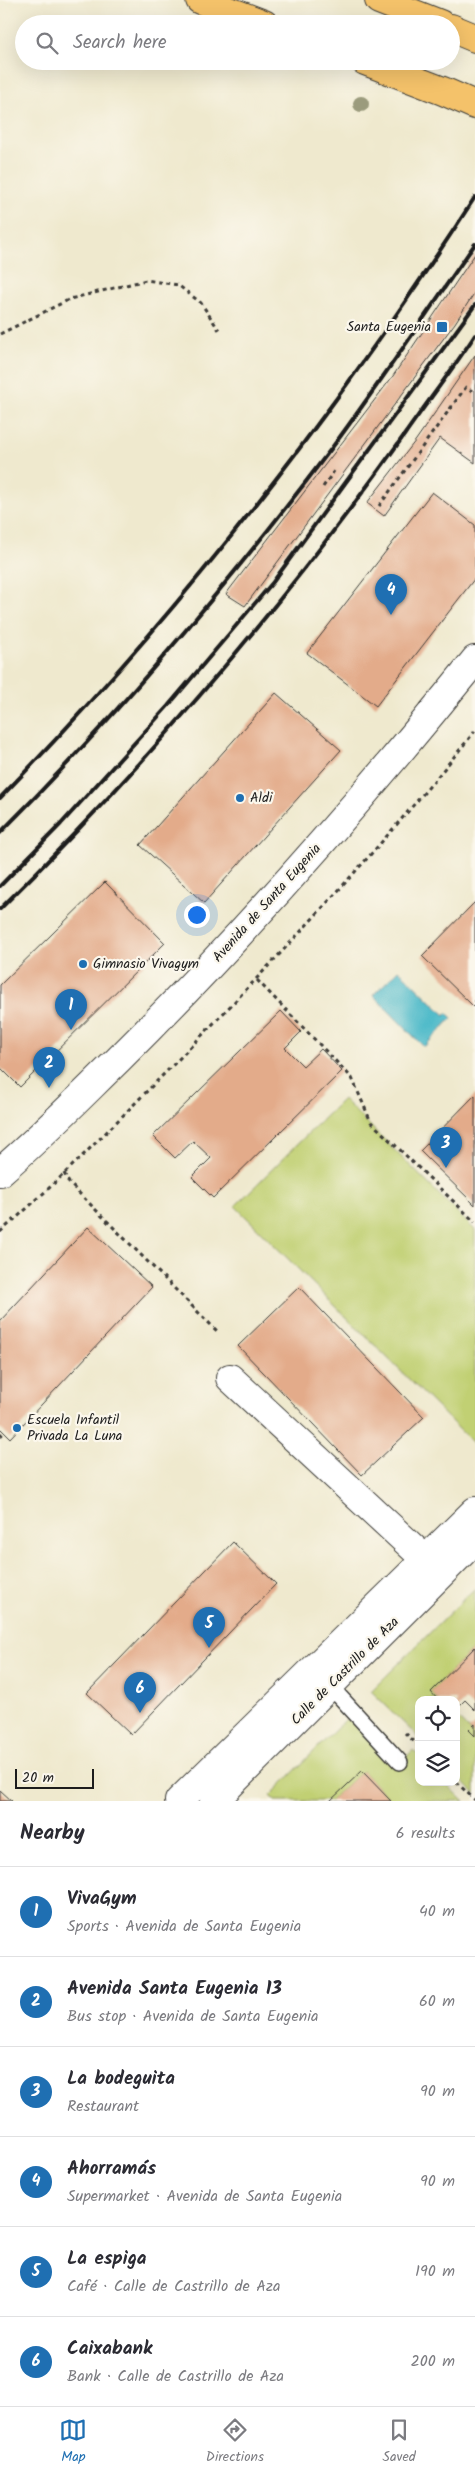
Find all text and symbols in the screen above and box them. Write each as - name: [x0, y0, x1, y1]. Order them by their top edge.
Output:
- search box: [15, 15, 460, 70]
- text: Search here: [73, 28, 167, 58]
- icon: search: [33, 29, 61, 57]
- place label: Santa Eugenia: [347, 316, 431, 338]
- marker: Santa Eugenia: [435, 320, 449, 334]
- pin: 4: [375, 574, 407, 615]
- place label: Aldi: [250, 787, 273, 809]
- marker: Aldi: [234, 792, 246, 804]
- street label: Avenida de Santa Eugenia: [207, 838, 327, 968]
- your location: [184, 902, 210, 928]
- place label: Gimnasio Vivagym: [93, 953, 199, 975]
- marker: Gimnasio Vivagym: [77, 958, 89, 970]
- pin: 1: [55, 989, 87, 1030]
- pin: 2: [33, 1047, 65, 1088]
- pin: 3: [430, 1127, 462, 1168]
- place label: Escuela Infantil Privada La Luna: [27, 1409, 122, 1447]
- marker: Escuela Infantil Privada La Luna: [11, 1422, 23, 1434]
- pin: 5: [193, 1607, 225, 1648]
- street label: Calle de Castrillo de Aza: [286, 1612, 404, 1730]
- pin: 6: [124, 1672, 156, 1713]
- map controls: [415, 1696, 460, 1786]
- button: locate: [415, 1696, 460, 1741]
- button: layers: [415, 1741, 460, 1786]
- scale bar: [15, 1766, 94, 1789]
- text: 20 m: [22, 1767, 54, 1789]
- text: Nearby: [20, 1817, 85, 1850]
- text: 6 results: [396, 1821, 455, 1846]
- text: VivaGym: [67, 1884, 137, 1914]
- text: 1: [34, 1899, 38, 1924]
- text: 40 m: [419, 1899, 455, 1924]
- text: Sports · Avenida de Santa Eugenia: [67, 1914, 301, 1939]
- text: Avenida Santa Eugenia 13: [67, 1974, 282, 2004]
- text: 2: [31, 1989, 41, 2014]
- text: 60 m: [419, 1989, 455, 2014]
- text: Bus stop · Avenida de Santa Eugenia: [67, 2004, 319, 2029]
- text: La bodeguita: [67, 2064, 175, 2094]
- text: 3: [32, 2079, 40, 2104]
- text: 90 m: [420, 2079, 455, 2104]
- text: Restaurant: [67, 2094, 139, 2119]
- text: Ahorramás: [67, 2154, 156, 2184]
- text: 4: [32, 2169, 40, 2194]
- text: 90 m: [420, 2169, 455, 2194]
- text: Supermarket · Avenida de Santa Eugenia: [67, 2184, 342, 2209]
- text: La espiga: [67, 2244, 147, 2274]
- text: 5: [32, 2259, 40, 2284]
- text: 190 m: [415, 2259, 455, 2284]
- text: Café · Calle de Castrillo de Aza: [67, 2274, 280, 2299]
- text: Caixabank: [67, 2334, 152, 2364]
- text: 6: [32, 2349, 40, 2374]
- text: 200 m: [411, 2349, 455, 2374]
- text: Bank · Calle de Castrillo de Aza: [67, 2364, 284, 2389]
- tab: Map: [59, 2416, 87, 2468]
- tab: Directions: [206, 2416, 264, 2468]
- tab: Saved: [382, 2416, 416, 2468]

